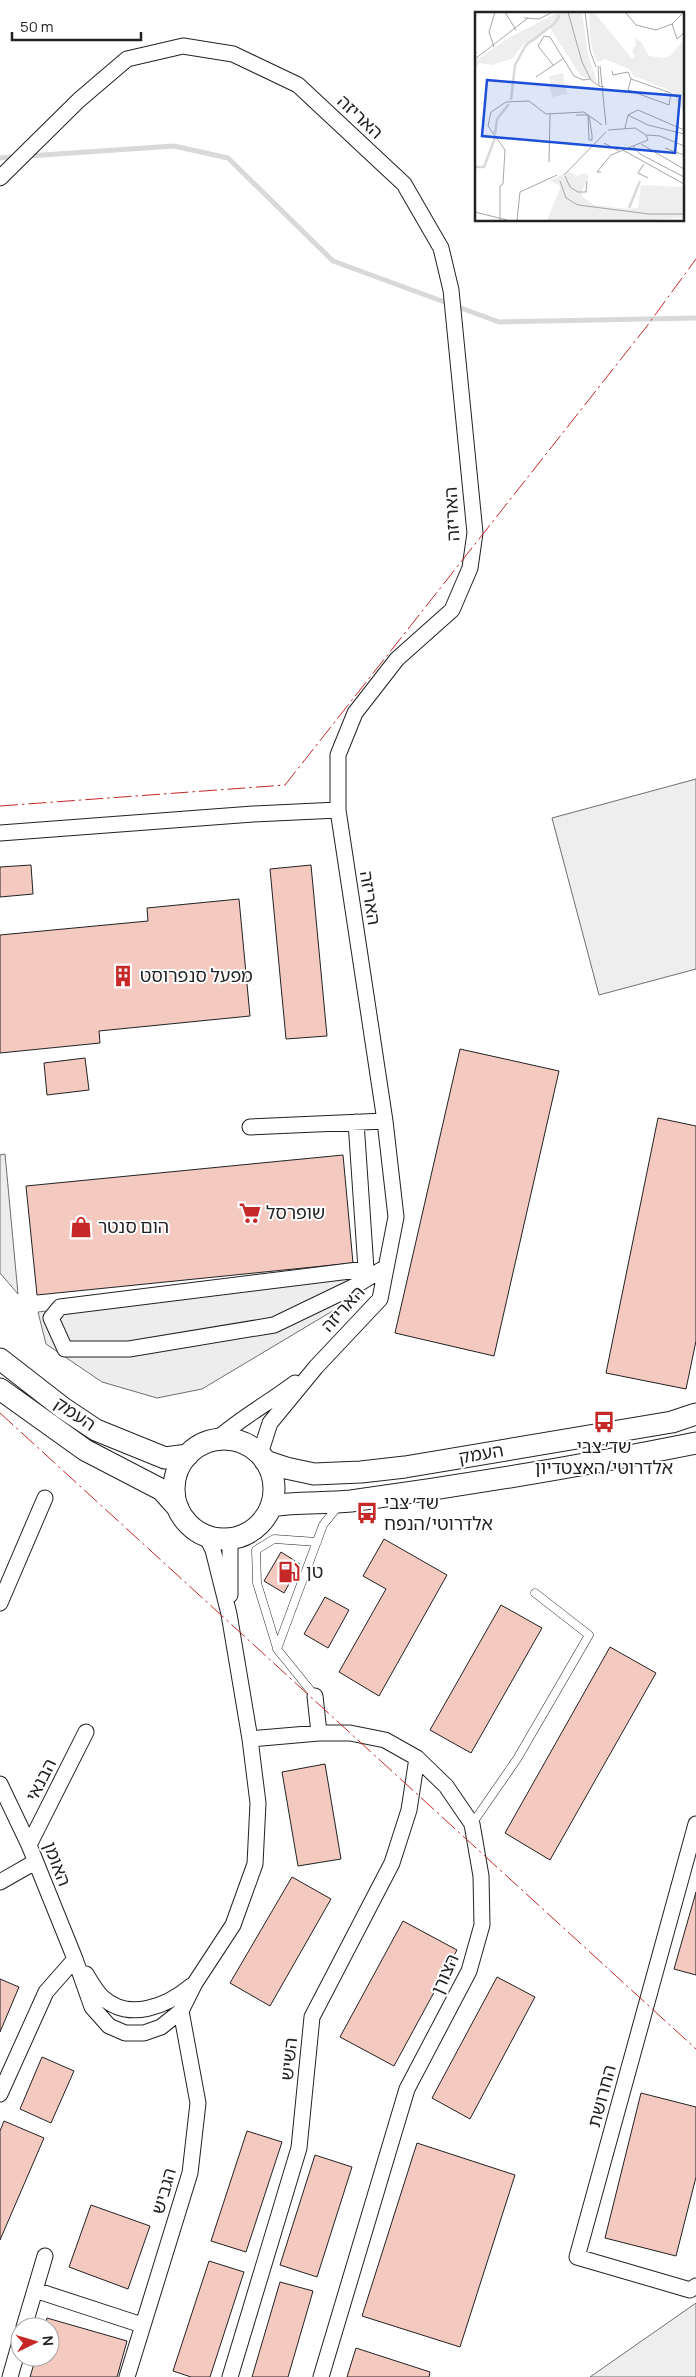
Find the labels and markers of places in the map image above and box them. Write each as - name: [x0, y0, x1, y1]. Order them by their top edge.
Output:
- building icon: מפעל סנפרוסט: [110, 963, 136, 989]
- place label: מפעל סנפרוסט: [140, 963, 253, 987]
- supermarket icon: שופרסל: [237, 1200, 263, 1226]
- place label: שופרסל: [266, 1200, 325, 1224]
- shop icon: הום סנטר: [68, 1214, 94, 1240]
- place label: הום סנטר: [98, 1214, 169, 1238]
- bus stop icon: שד׳ צבי אלדרוטי/האצטדיון: [591, 1409, 617, 1435]
- place label: שד׳ צבי אלדרוטי/האצטדיון: [535, 1434, 673, 1479]
- place label: שד׳ צבי אלדרוטי/הנפח: [384, 1490, 493, 1535]
- bus stop icon: שד׳ צבי אלדרוטי/הנפח: [354, 1500, 380, 1526]
- fuel station icon: טן: [276, 1559, 302, 1585]
- place label: טן: [306, 1559, 323, 1583]

